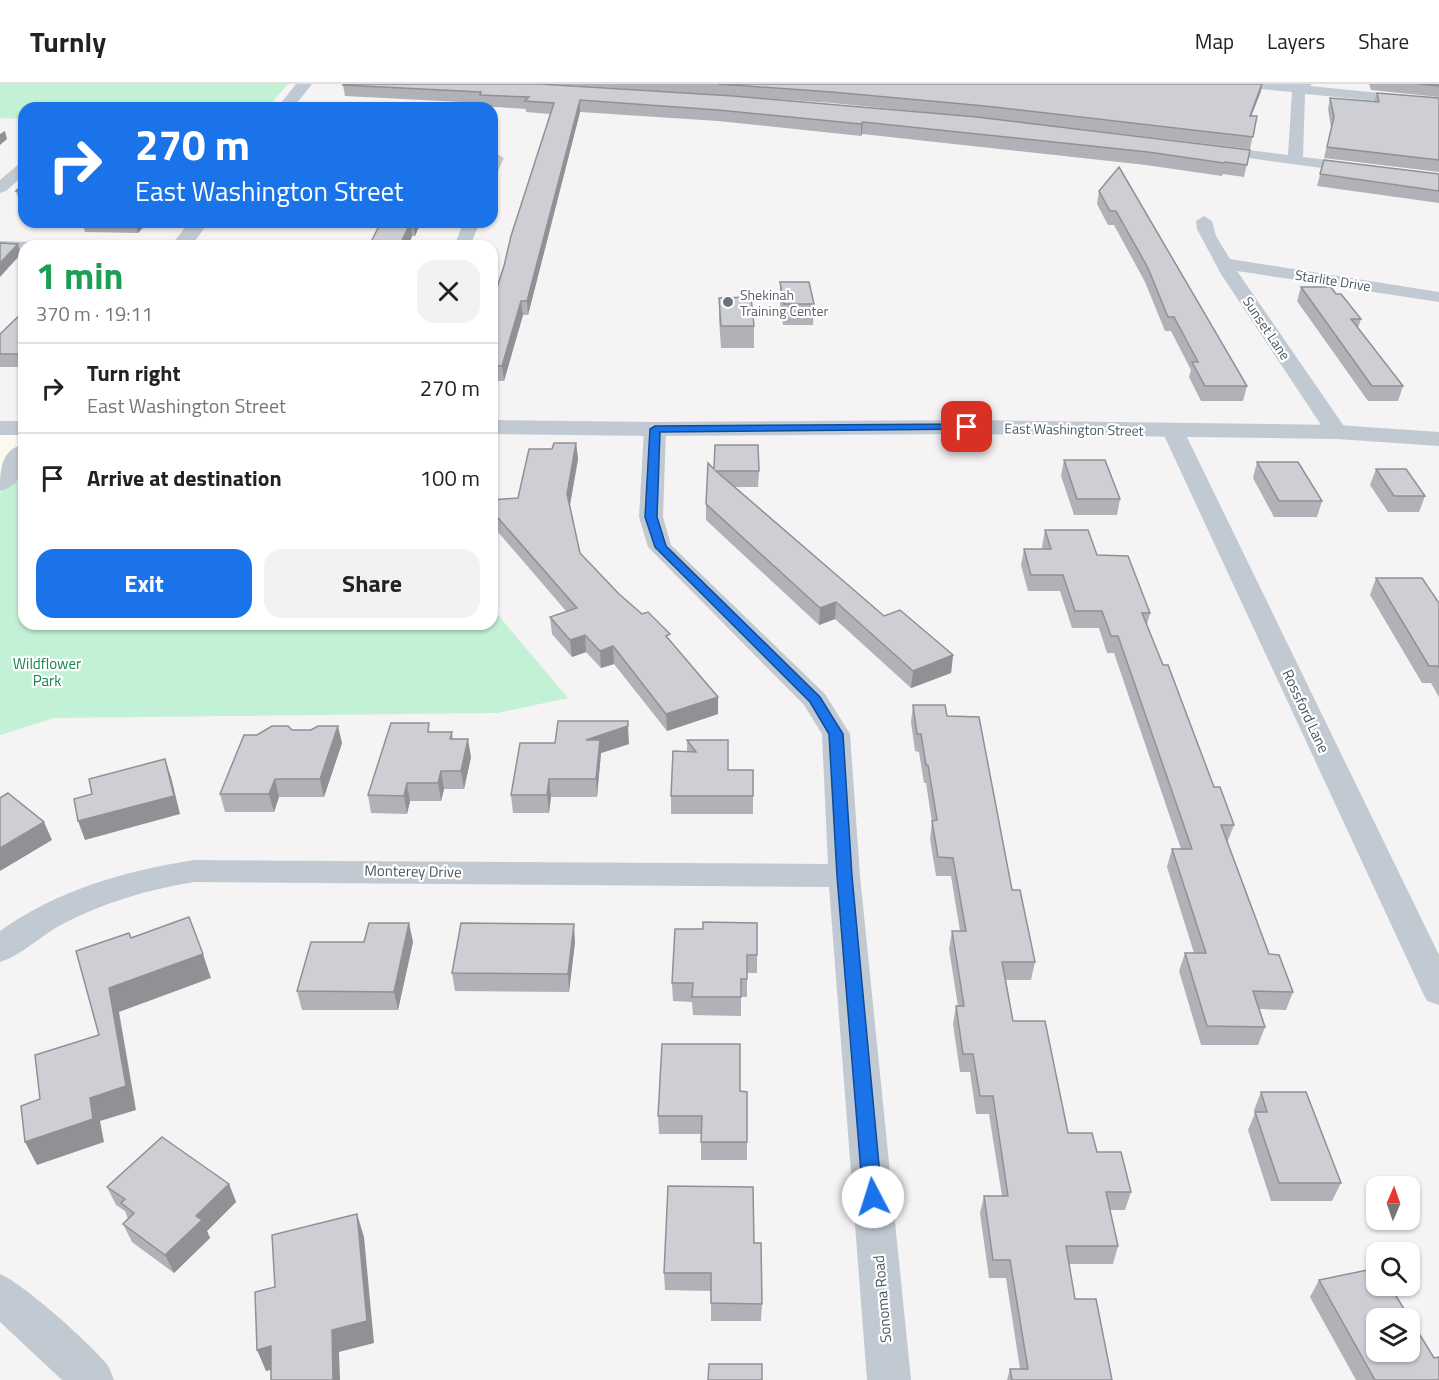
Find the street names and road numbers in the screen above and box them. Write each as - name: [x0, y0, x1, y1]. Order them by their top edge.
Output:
- street label: Starlite Drive: [1294, 264, 1372, 296]
- street label: Sunset Lane: [1238, 292, 1296, 364]
- street label: East Washington Street: [1004, 417, 1144, 441]
- street label: Rossford Lane: [1276, 665, 1336, 757]
- street label: Monterey Drive: [364, 859, 462, 883]
- street label: Sonoma Road: [867, 1254, 897, 1344]

